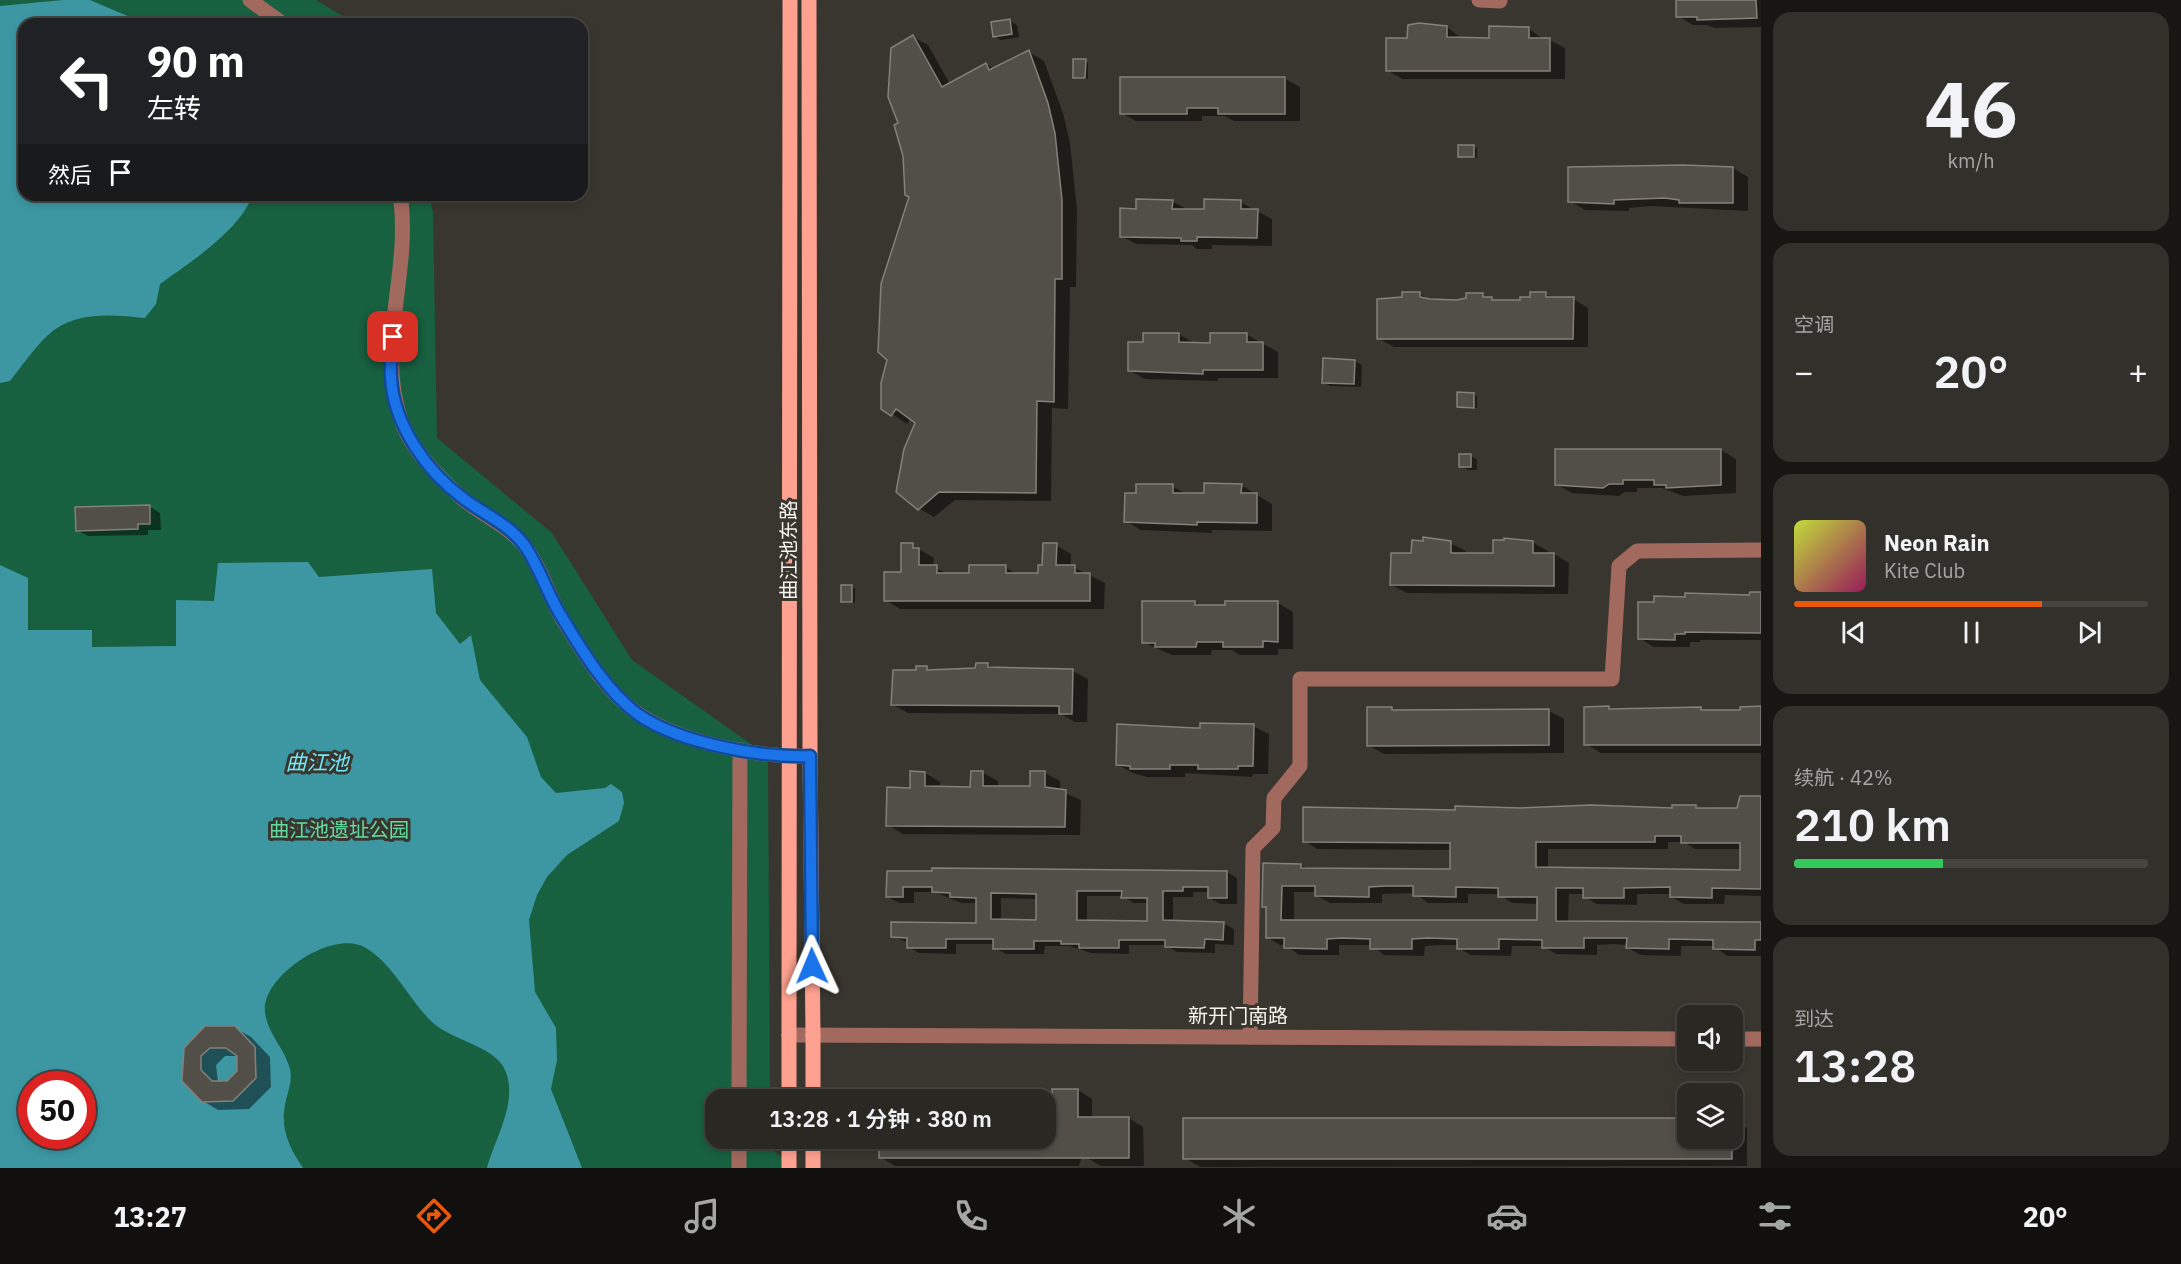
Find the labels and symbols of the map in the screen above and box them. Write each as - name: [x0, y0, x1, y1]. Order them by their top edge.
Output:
- pin: [367, 311, 418, 362]
- street label: 曲江池东路: [775, 500, 802, 600]
- water label: 曲江池: [286, 748, 350, 776]
- park label: 曲江池遗址公园: [269, 816, 409, 843]
- position arrow: [780, 934, 844, 998]
- street label: 新开门南路: [1188, 1002, 1288, 1029]
- speed limit sign: 50: [18, 1071, 96, 1149]

